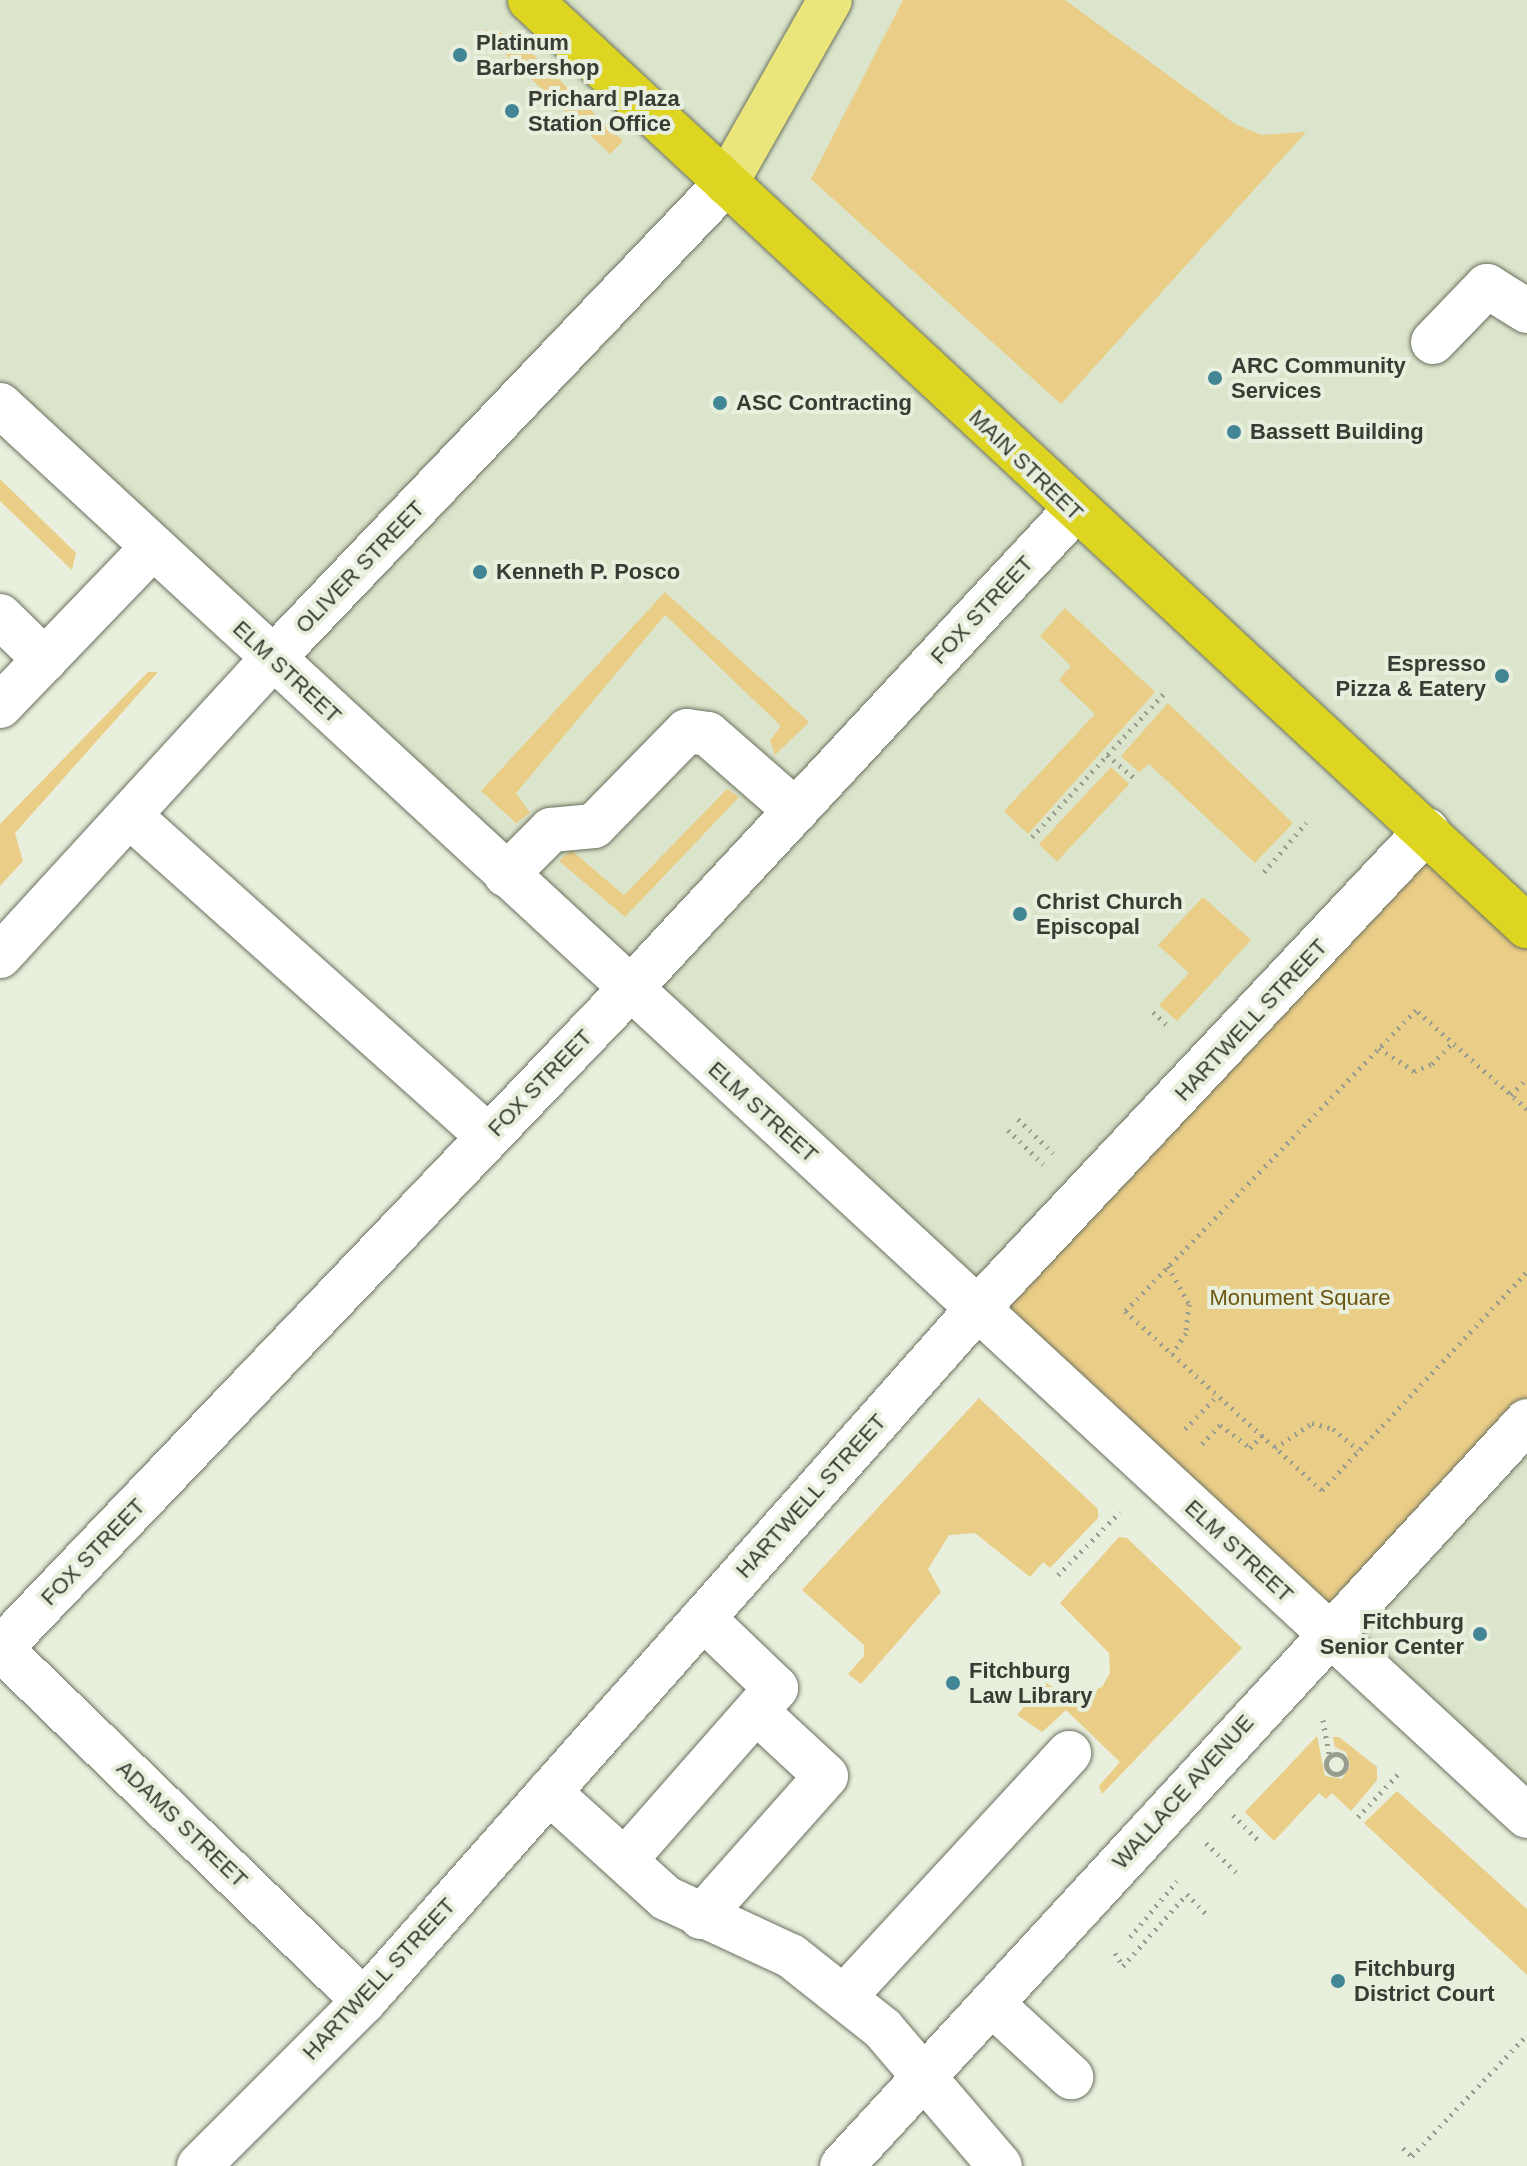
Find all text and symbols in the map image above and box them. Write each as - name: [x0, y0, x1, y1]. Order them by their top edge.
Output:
- place label: Platinum Barbershop: [476, 29, 599, 80]
- marker: Platinum Barbershop: [451, 46, 469, 64]
- place label: Prichard Plaza Station Office: [528, 85, 680, 136]
- marker: Prichard Plaza Station Office: [503, 102, 521, 120]
- place label: ARC Community Services: [1231, 352, 1406, 404]
- marker: ARC Community Services: [1206, 369, 1224, 387]
- place label: ASC Contracting: [736, 390, 912, 416]
- marker: ASC Contracting: [711, 394, 729, 412]
- street label: MAIN STREET: [964, 404, 1088, 526]
- place label: Bassett Building: [1250, 419, 1424, 445]
- marker: Bassett Building: [1225, 423, 1243, 441]
- street label: OLIVER STREET: [290, 495, 430, 639]
- street label: FOX STREET: [925, 550, 1039, 670]
- place label: Kenneth P. Posco: [496, 559, 680, 585]
- marker: Kenneth P. Posco: [471, 563, 489, 581]
- street label: ELM STREET: [227, 615, 347, 729]
- place label: Espresso Pizza & Eatery: [1336, 650, 1486, 702]
- marker: Espresso Pizza & Eatery: [1493, 667, 1511, 685]
- place label: Christ Church Episcopal: [1036, 888, 1183, 940]
- marker: Christ Church Episcopal: [1011, 905, 1029, 923]
- street label: HARTWELL STREET: [1169, 933, 1333, 1107]
- street label: FOX STREET: [483, 1024, 597, 1142]
- street label: ELM STREET: [703, 1056, 823, 1168]
- park label: Monument Square: [1210, 1285, 1390, 1311]
- street label: HARTWELL STREET: [730, 1408, 892, 1584]
- street label: FOX STREET: [36, 1493, 150, 1611]
- street label: ELM STREET: [1179, 1494, 1299, 1608]
- place label: Fitchburg Senior Center: [1320, 1608, 1464, 1660]
- marker: Fitchburg Senior Center: [1471, 1625, 1489, 1643]
- place label: Fitchburg Law Library: [969, 1657, 1092, 1708]
- marker: Fitchburg Law Library: [944, 1674, 962, 1692]
- street label: WALLACE AVENUE: [1107, 1709, 1259, 1875]
- street label: ADAMS STREET: [111, 1755, 253, 1893]
- street label: HARTWELL STREET: [297, 1892, 461, 2066]
- place label: Fitchburg District Court: [1354, 1955, 1495, 2006]
- marker: Fitchburg District Court: [1329, 1972, 1347, 1990]

